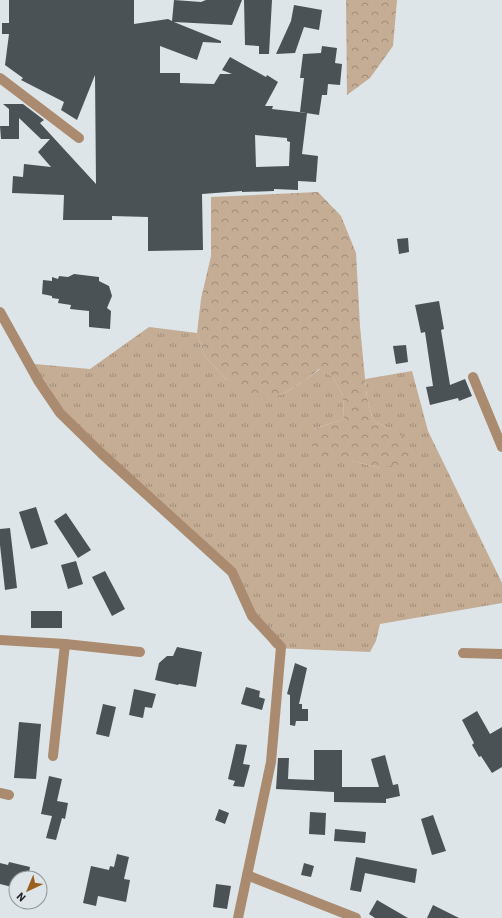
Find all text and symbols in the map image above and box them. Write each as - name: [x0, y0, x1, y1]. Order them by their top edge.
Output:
- north arrow: [8, 870, 48, 910]
- text: N: [14, 890, 28, 905]

